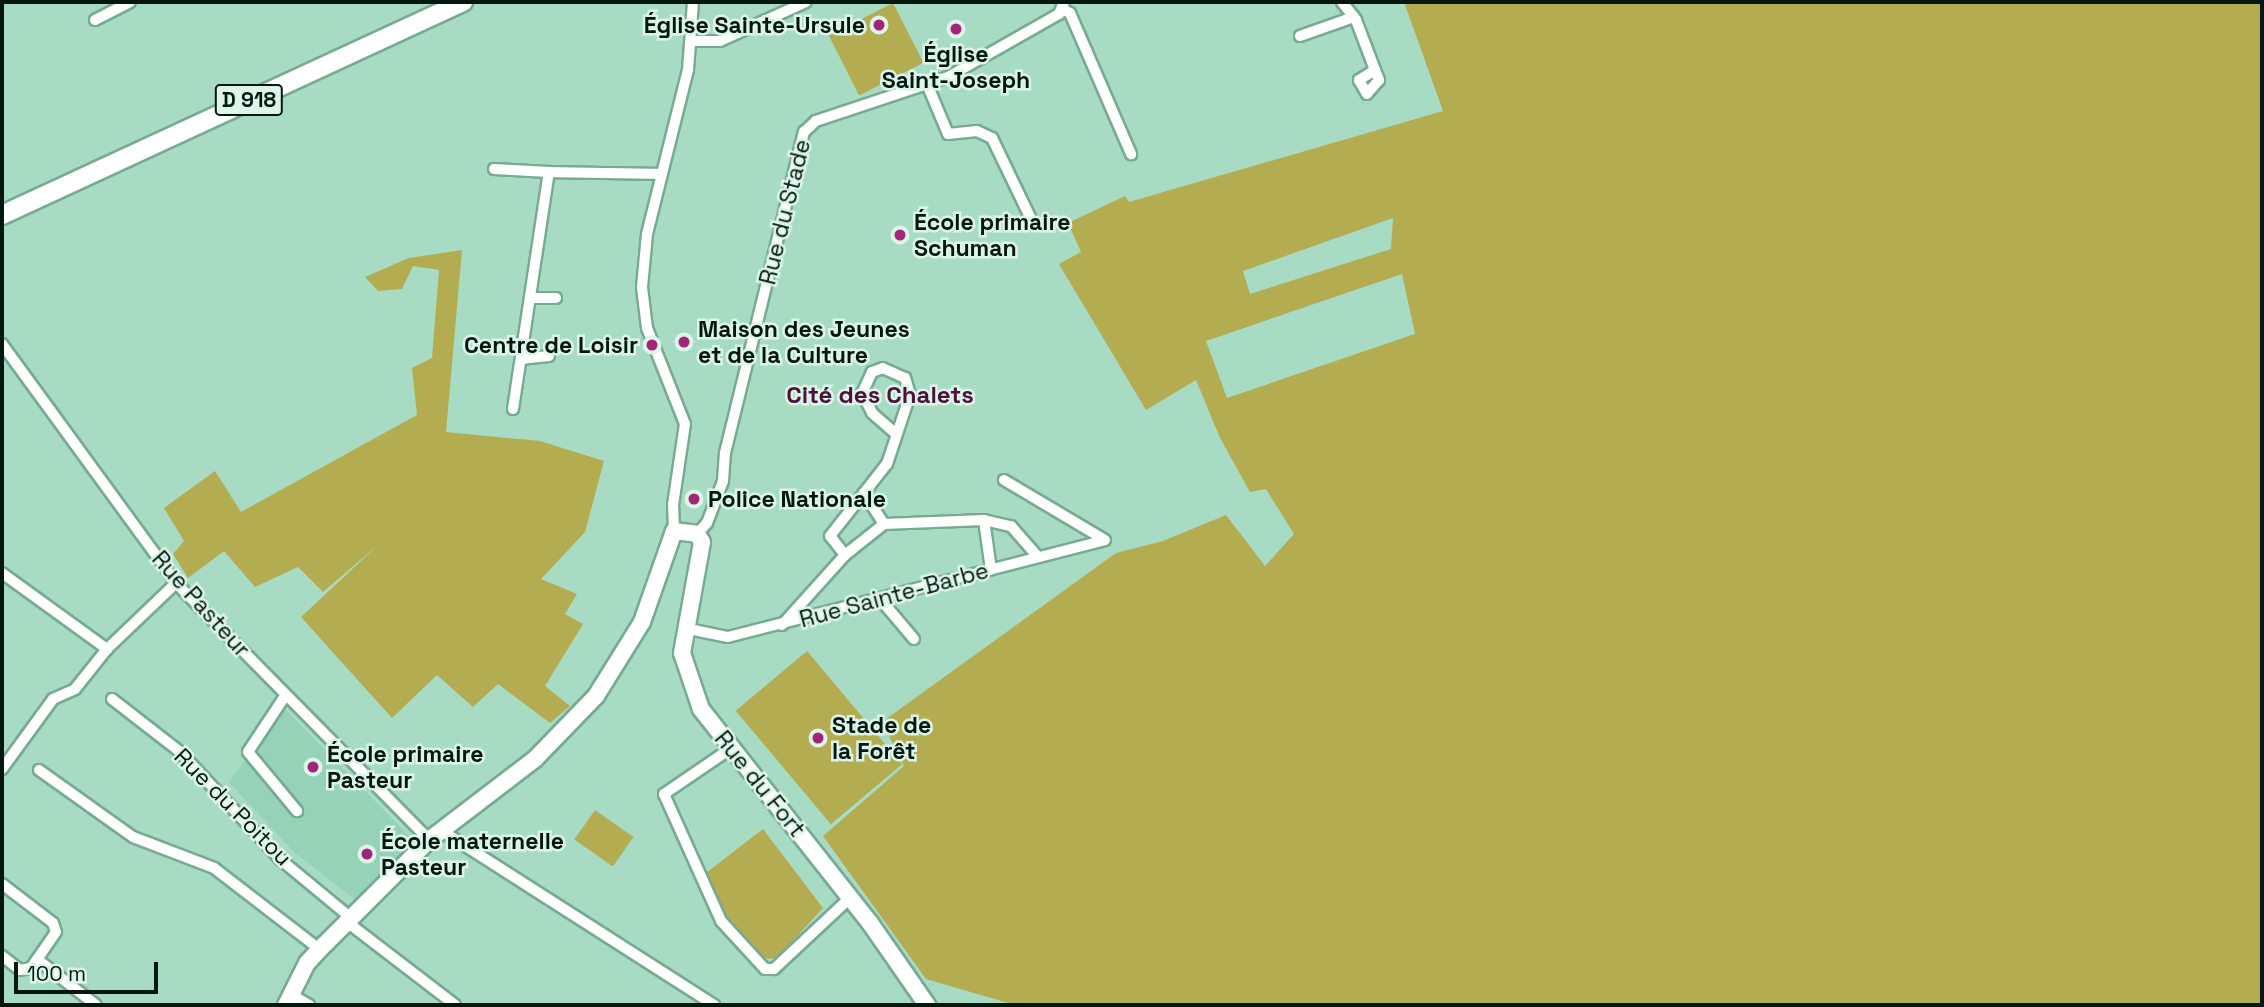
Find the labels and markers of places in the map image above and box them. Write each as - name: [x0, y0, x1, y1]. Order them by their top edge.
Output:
- place label: Église Sainte-Ursule: [644, 11, 865, 39]
- marker: Église Sainte-Ursule: [871, 17, 887, 33]
- marker: Église Saint-Joseph: [948, 21, 964, 37]
- place label: Église Saint-Joseph: [882, 40, 1030, 94]
- place label: École primaire Schuman: [914, 208, 1070, 262]
- marker: École primaire Schuman: [892, 227, 908, 243]
- place label: Maison des Jeunes et de la Culture: [698, 315, 910, 369]
- place label: Centre de Loisir: [464, 331, 638, 359]
- marker: Maison des Jeunes et de la Culture: [676, 334, 692, 350]
- marker: Centre de Loisir: [644, 337, 660, 353]
- place label: Police Nationale: [708, 485, 886, 513]
- marker: Police Nationale: [686, 491, 702, 507]
- place label: Stade de la Forêt: [832, 711, 931, 765]
- marker: Stade de la Forêt: [810, 730, 826, 746]
- place label: École primaire Pasteur: [327, 740, 483, 794]
- marker: École primaire Pasteur: [305, 759, 321, 775]
- place label: École maternelle Pasteur: [381, 827, 564, 881]
- marker: École maternelle Pasteur: [359, 846, 375, 862]

